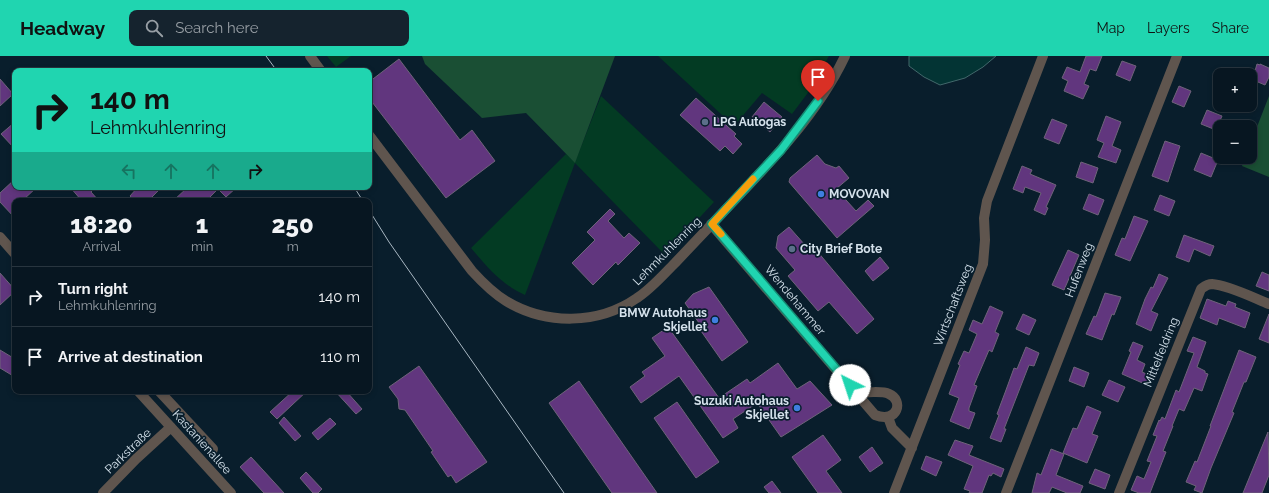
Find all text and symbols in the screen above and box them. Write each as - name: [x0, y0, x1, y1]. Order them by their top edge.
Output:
- search box: [129, 10, 409, 46]
- text: Headway: [20, 17, 105, 39]
- icon: search: [143, 17, 165, 39]
- text: Search here: [175, 19, 258, 37]
- text: Map: [1097, 20, 1125, 36]
- text: Layers: [1147, 20, 1190, 36]
- text: Share: [1212, 20, 1249, 36]
- pin: [801, 60, 835, 101]
- icon: arrive: [807, 66, 829, 88]
- map controls: [1213, 68, 1257, 164]
- button: +: [1213, 68, 1257, 112]
- text: 140 m: [90, 83, 170, 116]
- icon: right: [24, 84, 76, 136]
- place label: LPG Autogas: [713, 115, 786, 129]
- text: Lehmkuhlenring: [90, 117, 226, 138]
- marker: LPG Autogas: [700, 117, 710, 127]
- button: −: [1213, 120, 1257, 164]
- icon: left: [118, 160, 140, 182]
- icon: ahead: [160, 160, 182, 182]
- icon: ahead: [202, 160, 224, 182]
- icon: right: [244, 160, 266, 182]
- place label: MOVOVAN: [829, 187, 889, 201]
- marker: MOVOVAN: [816, 189, 826, 199]
- text: 18:20: [70, 210, 133, 239]
- text: 1: [196, 210, 208, 239]
- text: 250: [272, 210, 314, 239]
- street label: Lehmkuhlenring: [630, 214, 704, 288]
- text: Arrival: [82, 239, 121, 254]
- text: min: [191, 239, 213, 254]
- text: m: [287, 239, 299, 254]
- street label: Hufenweg: [1062, 241, 1096, 299]
- place label: City Brief Bote: [800, 242, 882, 256]
- marker: City Brief Bote: [787, 244, 797, 254]
- street label: Wendehammer: [762, 262, 829, 338]
- street label: Wirtschaftsweg: [931, 262, 975, 348]
- text: Turn right: [58, 280, 128, 298]
- icon: right: [24, 286, 46, 308]
- text: 140 m: [319, 288, 360, 306]
- text: Lehmkuhlenring: [58, 298, 157, 313]
- place label: BMW Autohaus Skjellet: [619, 306, 707, 334]
- marker: BMW Autohaus Skjellet: [710, 315, 720, 325]
- street label: Mittelfeldring: [1141, 315, 1181, 389]
- icon: arrive: [24, 346, 46, 368]
- text: Arrive at destination: [58, 348, 203, 366]
- text: 110 m: [320, 348, 360, 366]
- position arrow: [829, 364, 871, 406]
- place label: Suzuki Autohaus Skjellet: [694, 394, 789, 422]
- marker: Suzuki Autohaus Skjellet: [792, 403, 802, 413]
- street label: Kastanienallee: [170, 407, 234, 477]
- street label: Parkstraße: [102, 426, 154, 476]

